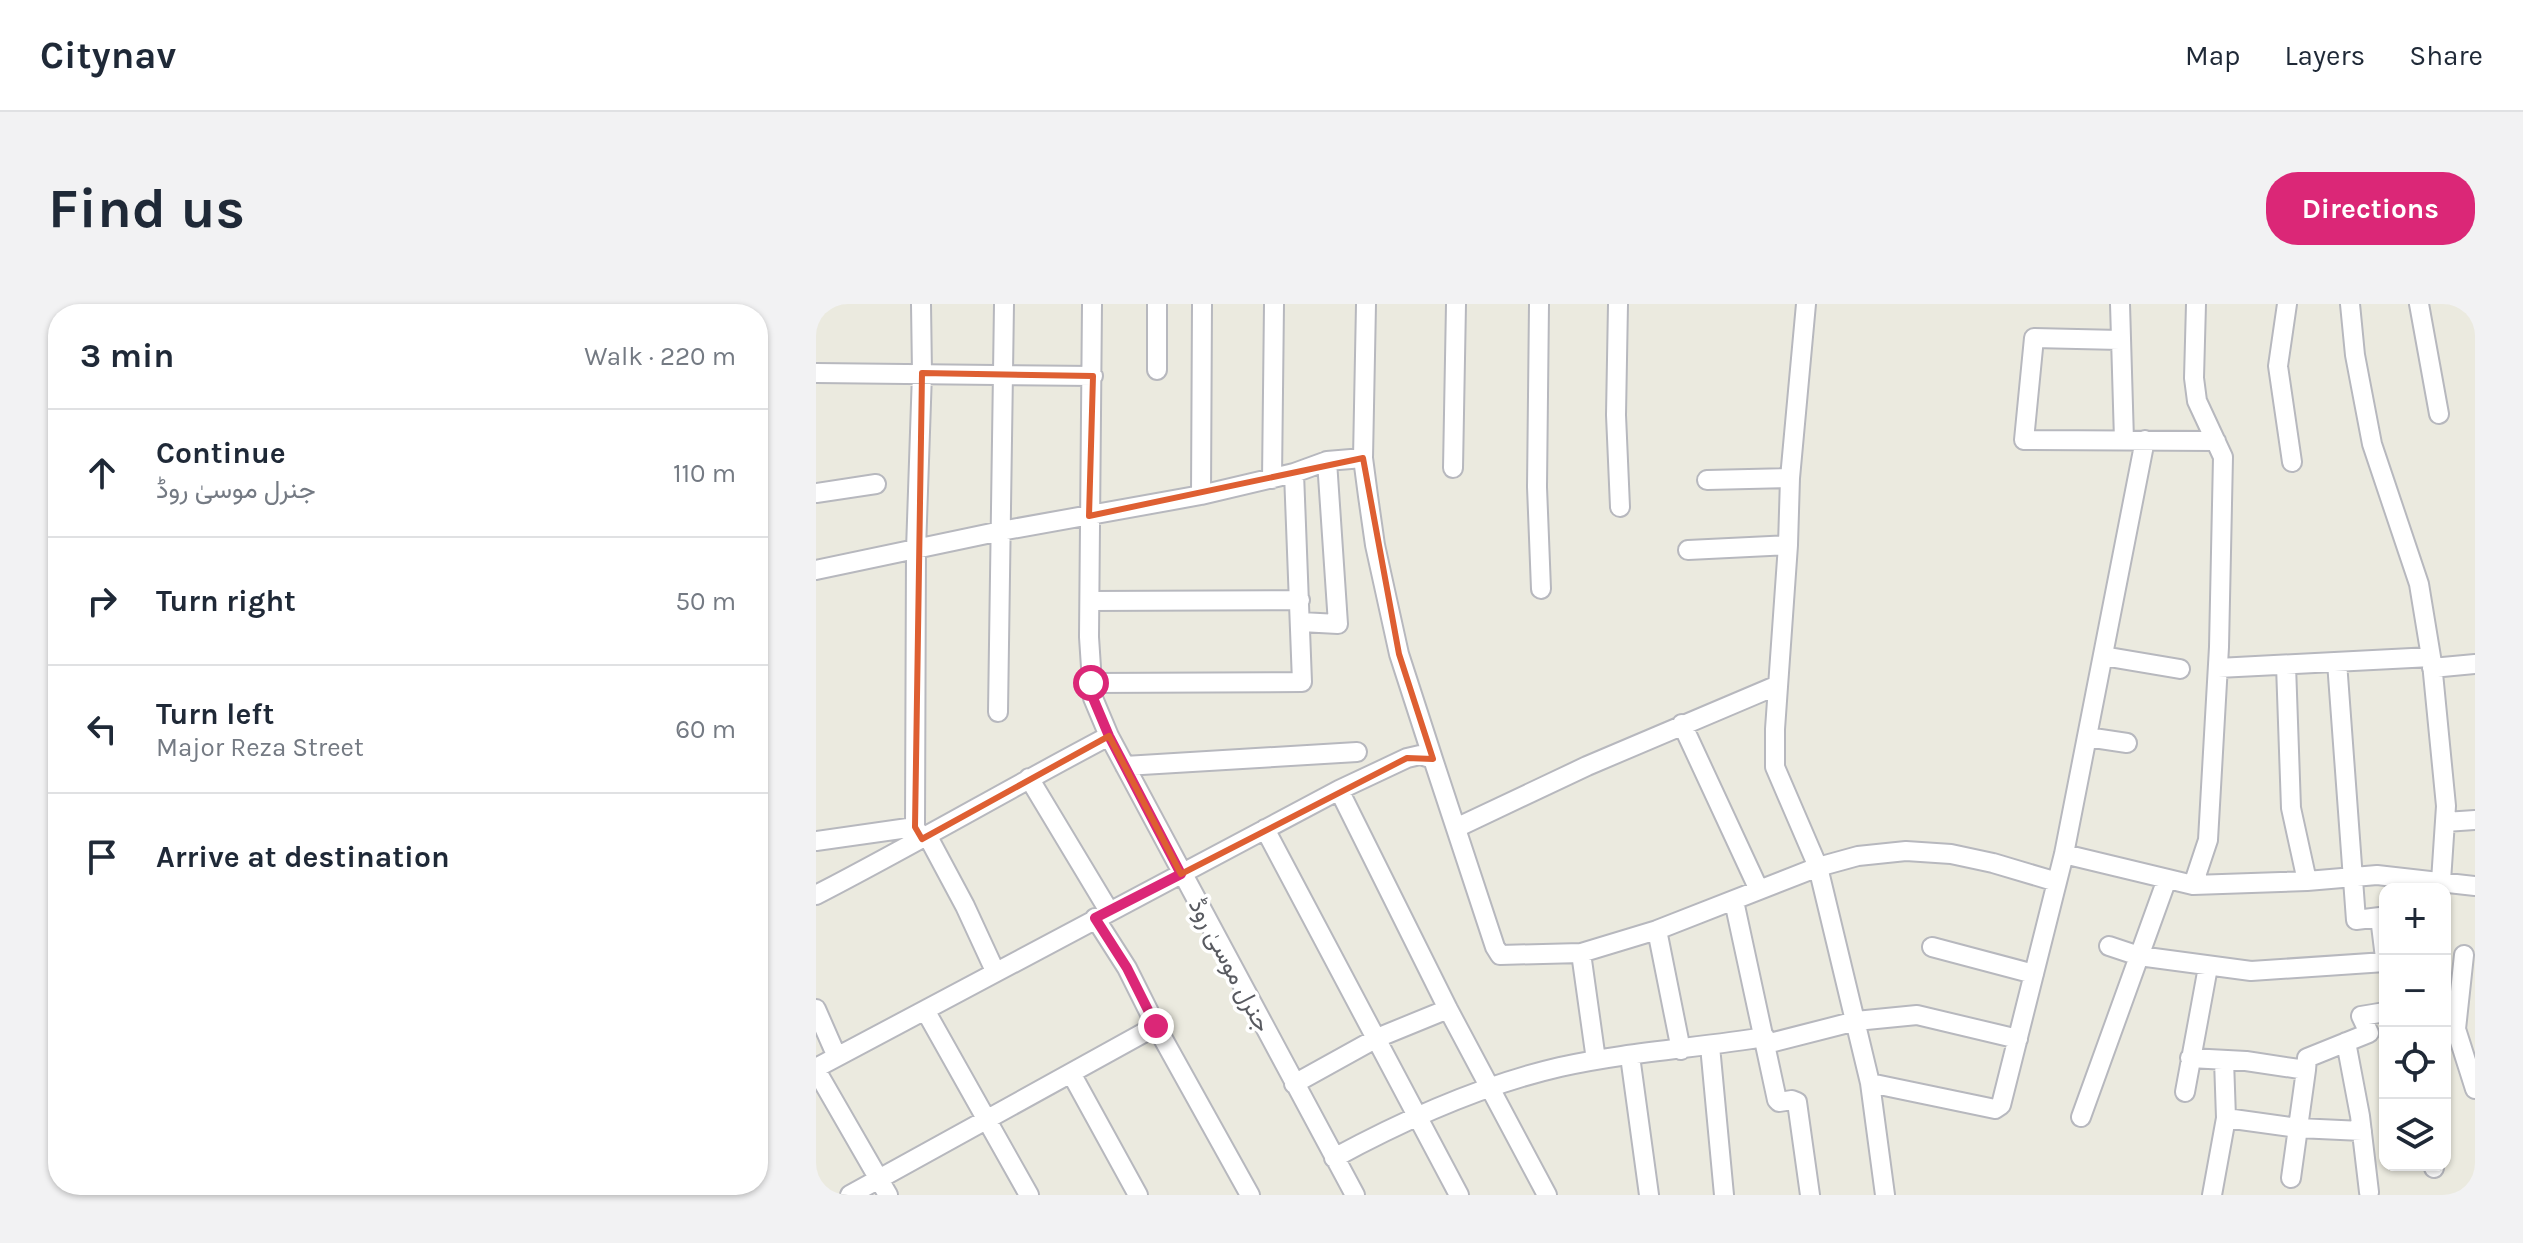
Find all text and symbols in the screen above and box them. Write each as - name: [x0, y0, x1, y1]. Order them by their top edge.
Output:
- text: Citynav: [40, 33, 176, 78]
- text: Map: [2185, 39, 2240, 72]
- text: Layers: [2284, 39, 2365, 72]
- text: Share: [2409, 39, 2483, 72]
- button: Directions: [2266, 172, 2475, 245]
- text: Find us: [48, 176, 245, 241]
- text: 3 min: [80, 336, 174, 376]
- text: Walk · 220 m: [584, 341, 736, 372]
- text: Continue: [156, 435, 286, 471]
- icon: ahead: [80, 451, 124, 495]
- text: 110 m: [673, 458, 736, 489]
- text: جنرل موسیٰ روڈ: [156, 474, 316, 505]
- icon: right: [80, 579, 124, 623]
- text: Turn right: [156, 583, 296, 619]
- text: 50 m: [675, 586, 736, 617]
- route start: [1073, 665, 1109, 701]
- text: Turn left: [156, 696, 274, 732]
- icon: left: [80, 707, 124, 751]
- text: 60 m: [675, 714, 736, 745]
- text: Major Reza Street: [156, 732, 364, 763]
- icon: arrive: [80, 835, 124, 879]
- text: Arrive at destination: [156, 839, 450, 875]
- map controls: [2379, 883, 2451, 1171]
- button: +: [2379, 883, 2451, 955]
- street label: جنرل موسیٰ روڈ: [1182, 893, 1277, 1037]
- button: −: [2379, 955, 2451, 1027]
- route end: [1138, 1008, 1174, 1044]
- button: locate: [2379, 1027, 2451, 1099]
- button: layers: [2379, 1099, 2451, 1171]

